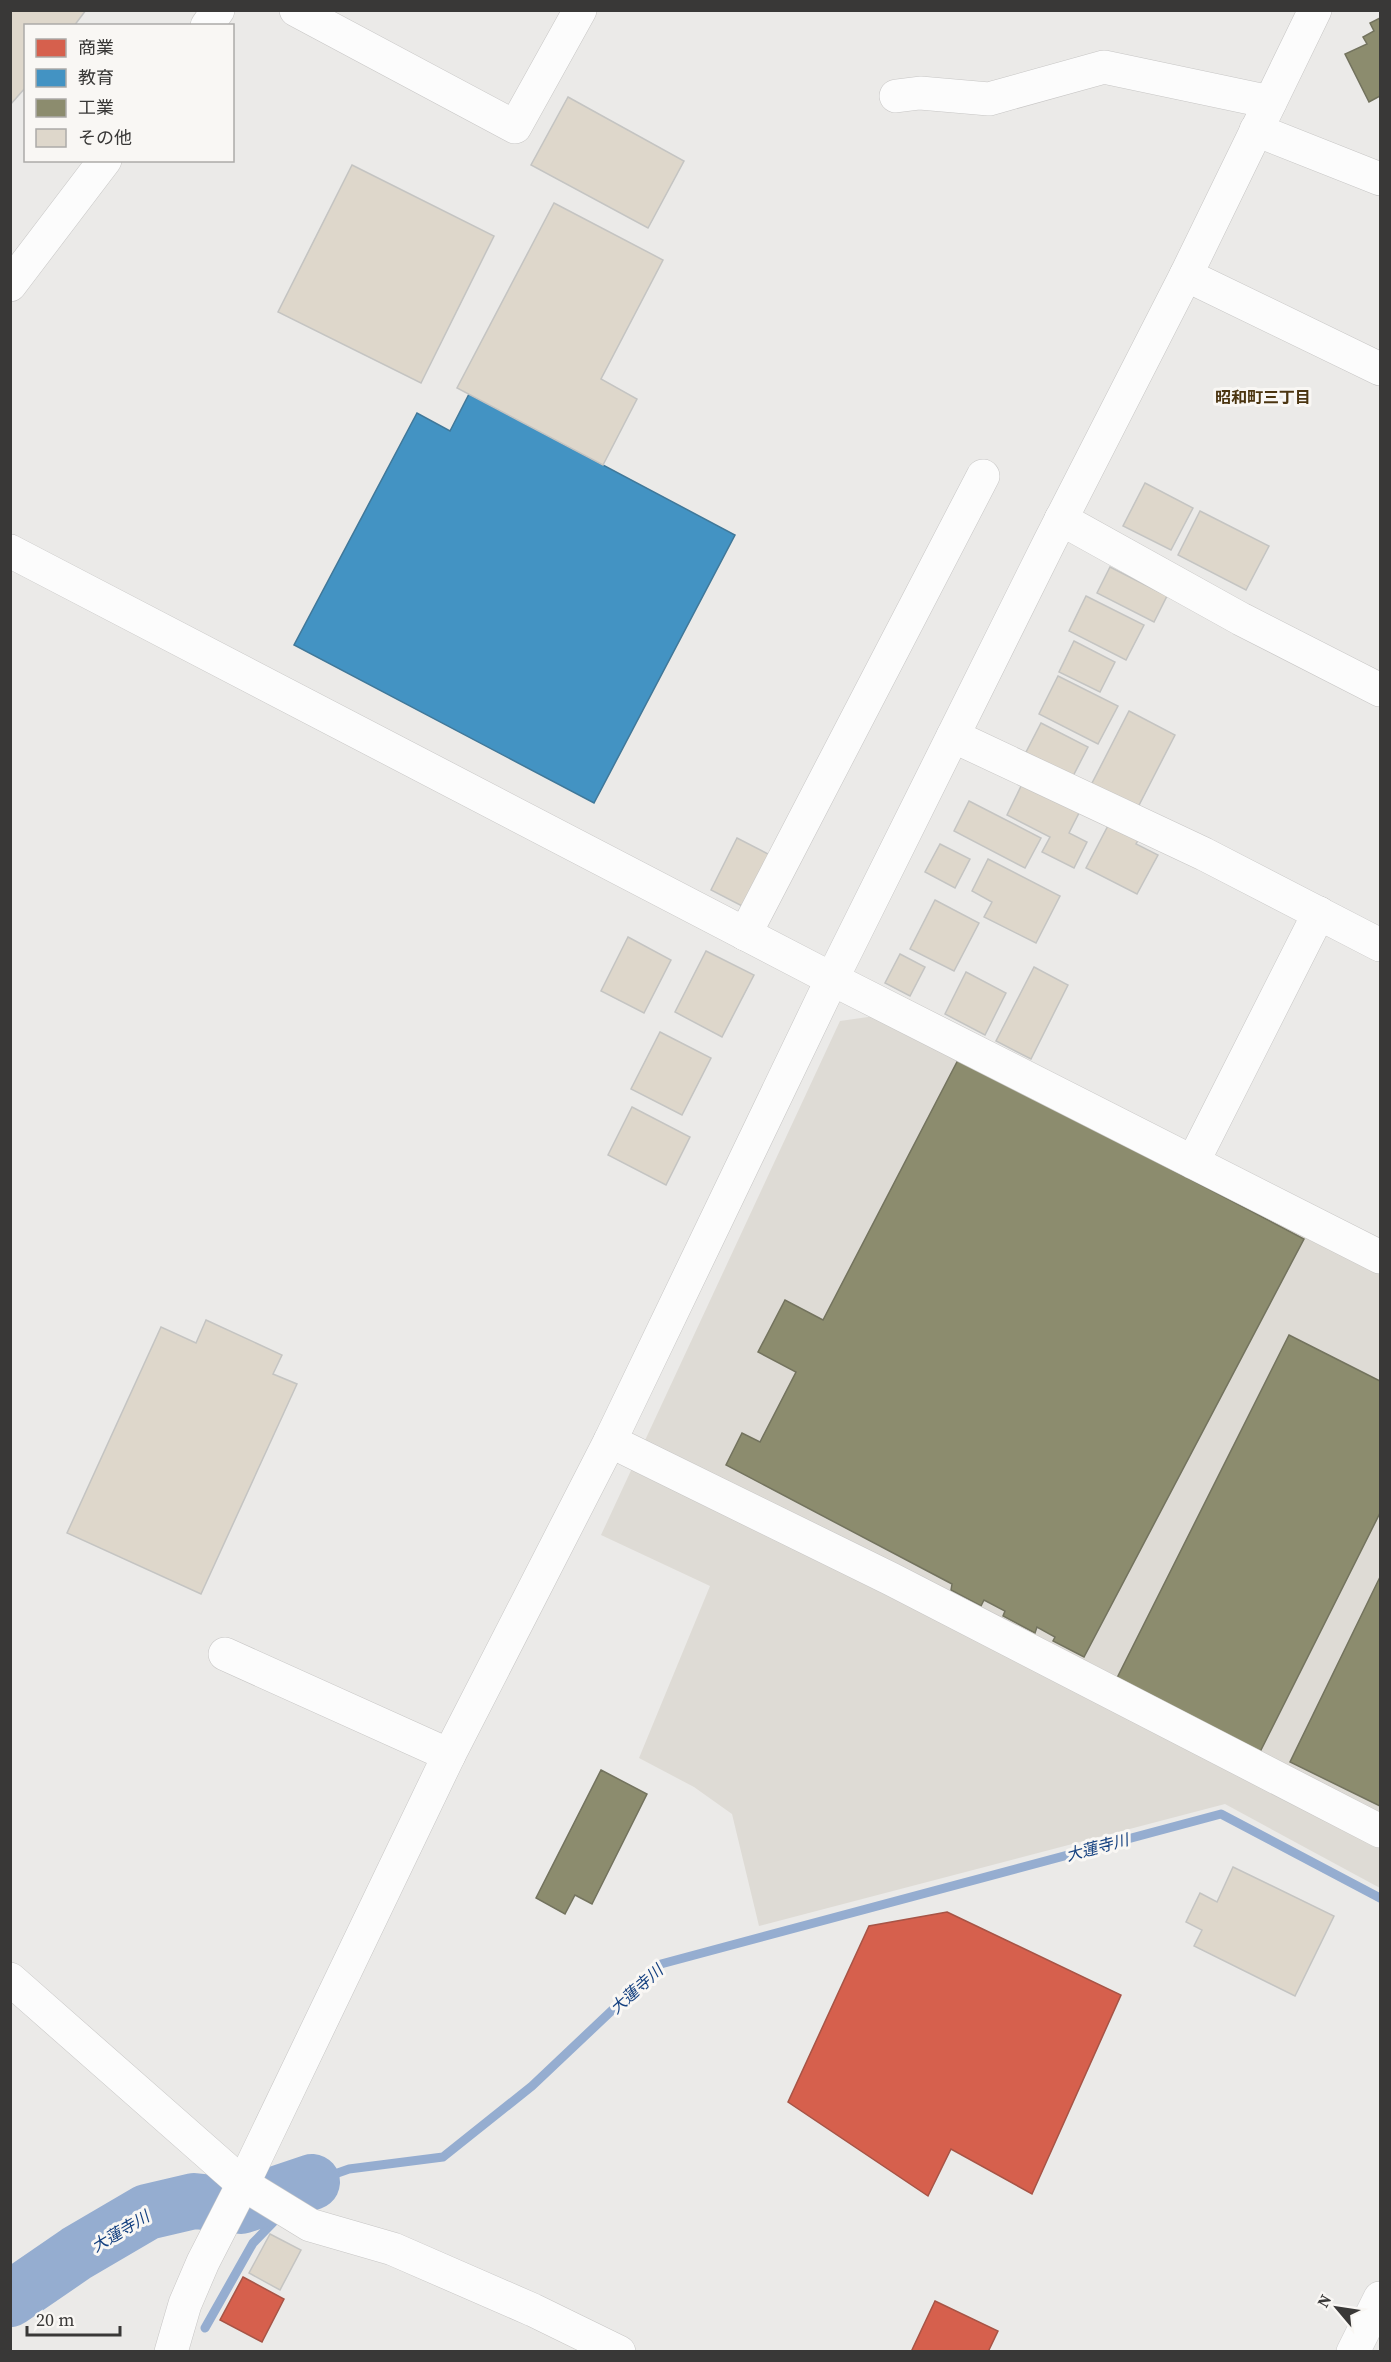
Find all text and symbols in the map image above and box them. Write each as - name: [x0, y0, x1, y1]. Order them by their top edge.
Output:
- legend: [24, 24, 234, 162]
- text: 商業: [78, 35, 114, 60]
- text: 教育: [78, 65, 114, 90]
- text: 工業: [78, 95, 114, 120]
- text: その他: [78, 125, 132, 150]
- district label: 昭和町三丁目: [1215, 386, 1311, 408]
- water label: 大蓮寺川: [1063, 1828, 1133, 1866]
- water label: 大蓮寺川: [605, 1958, 669, 2019]
- water label: 大蓮寺川: [87, 2204, 155, 2257]
- north arrow: [1307, 2278, 1367, 2338]
- text: N: [1311, 2290, 1336, 2311]
- scale bar: [27, 2299, 120, 2337]
- text: 20 m: [36, 2307, 74, 2332]

